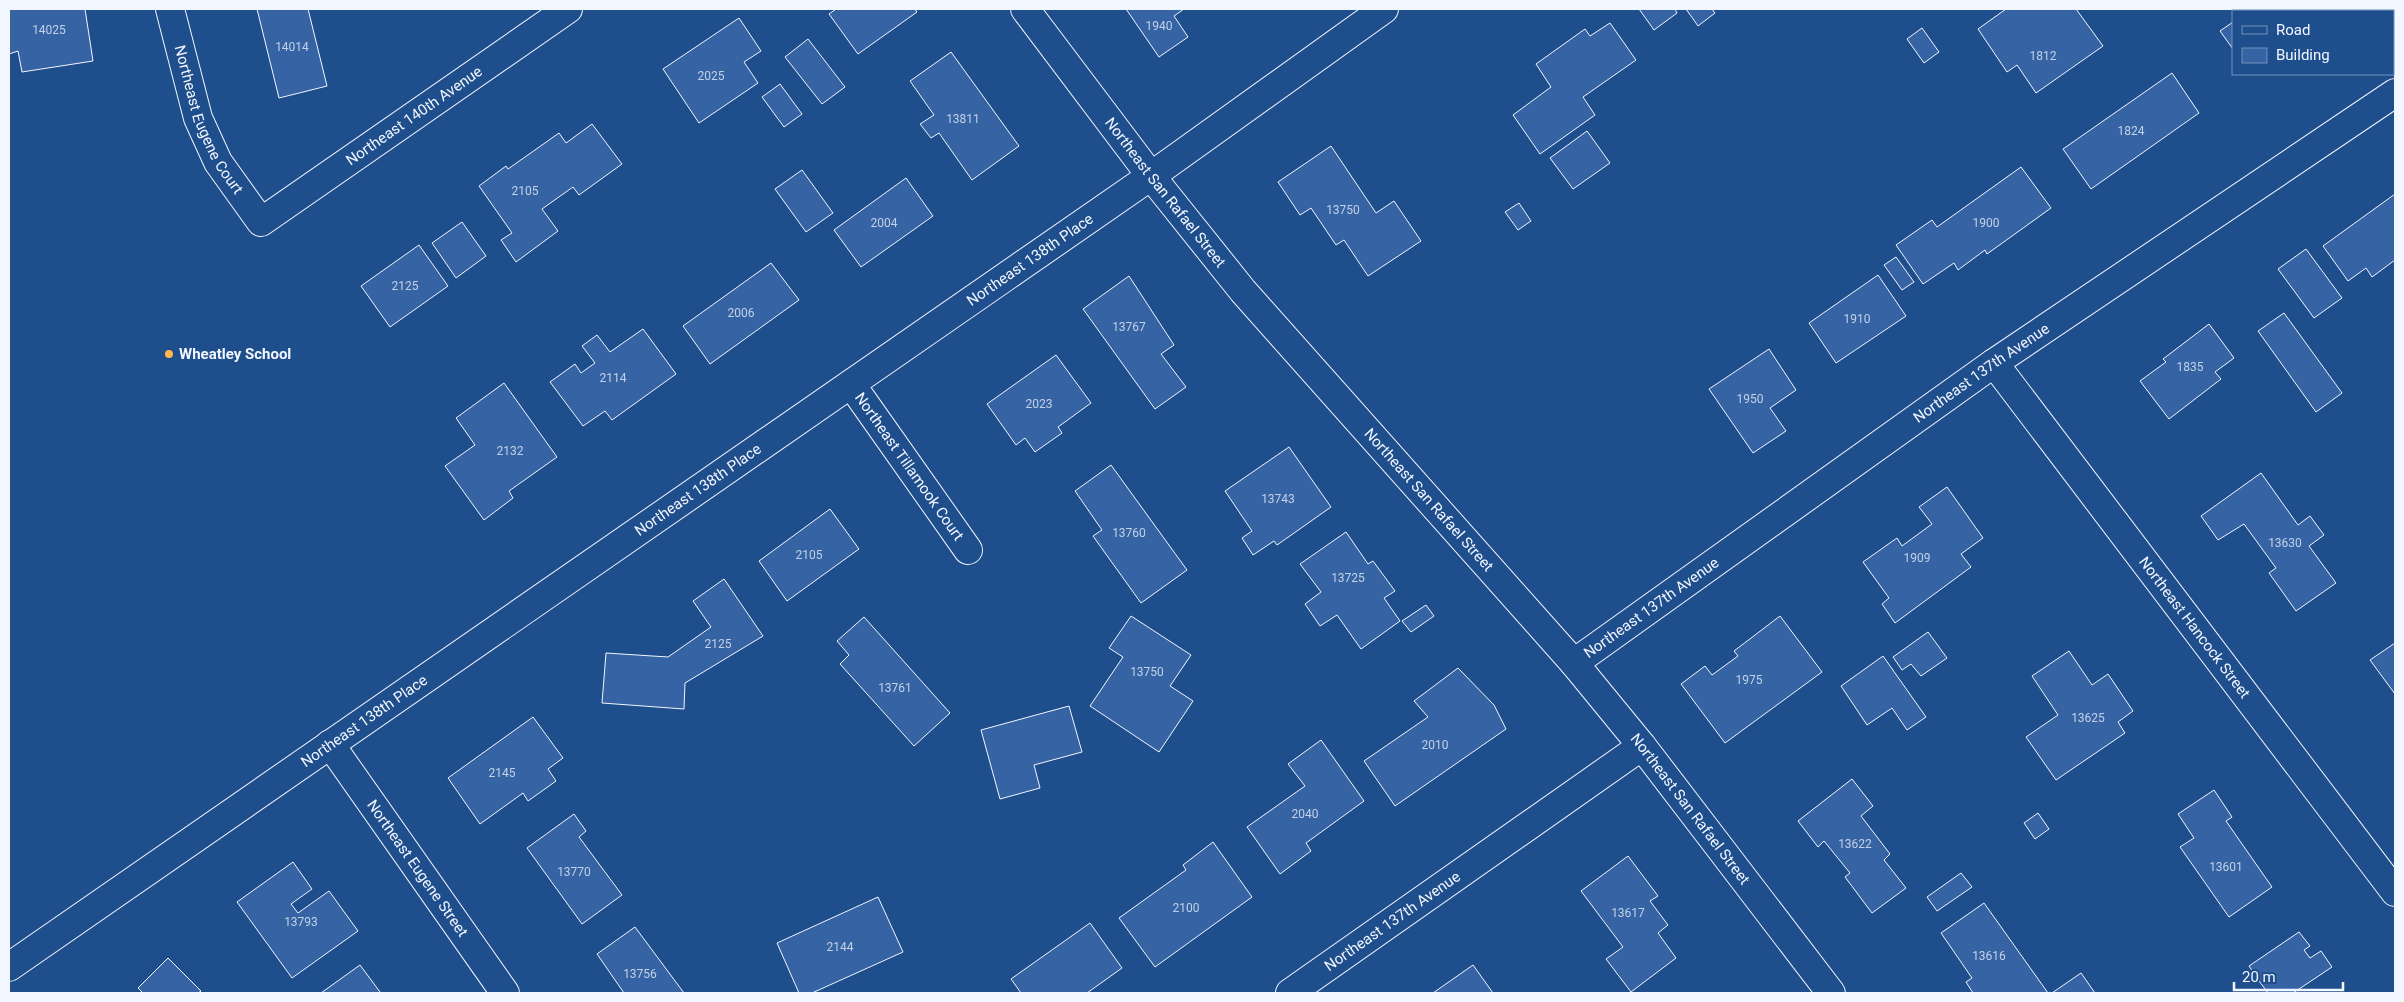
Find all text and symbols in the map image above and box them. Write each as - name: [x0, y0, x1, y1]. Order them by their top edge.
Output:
- legend: [2232, 10, 2394, 75]
- house number: 1940: [1146, 19, 1173, 33]
- text: Road: [2276, 21, 2310, 39]
- house number: 14025: [32, 23, 66, 37]
- house number: 14014: [275, 40, 309, 54]
- street label: Northeast Eugene Court: [171, 43, 247, 198]
- text: Building: [2276, 46, 2330, 64]
- house number: 1812: [2030, 49, 2057, 63]
- street label: Northeast 140th Avenue: [342, 62, 486, 169]
- house number: 2025: [698, 69, 725, 83]
- house number: 13811: [946, 112, 980, 126]
- street label: Northeast San Rafael Street: [1101, 114, 1230, 271]
- house number: 1824: [2118, 124, 2145, 138]
- house number: 2105: [512, 184, 539, 198]
- house number: 13750: [1326, 203, 1360, 217]
- street label: Northeast 138th Place: [963, 210, 1097, 310]
- house number: 2004: [871, 216, 898, 230]
- house number: 1900: [1973, 216, 2000, 230]
- house number: 2125: [392, 279, 419, 293]
- house number: 2006: [728, 306, 755, 320]
- house number: 1910: [1844, 312, 1871, 326]
- street label: Northeast 137th Avenue: [1910, 319, 2053, 427]
- house number: 13767: [1112, 320, 1146, 334]
- place label: Wheatley School: [179, 345, 291, 363]
- marker: Wheatley School: [163, 348, 175, 360]
- house number: 1835: [2177, 360, 2204, 374]
- house number: 2114: [600, 371, 627, 385]
- street label: Northeast Tillamook Court: [851, 389, 968, 544]
- house number: 1950: [1737, 392, 1764, 406]
- house number: 2023: [1026, 397, 1052, 411]
- street label: Northeast San Rafael Street: [1360, 425, 1497, 575]
- street label: Northeast 138th Place: [631, 440, 765, 540]
- house number: 2132: [497, 444, 524, 458]
- house number: 13743: [1261, 492, 1295, 506]
- house number: 13760: [1112, 526, 1146, 540]
- house number: 13630: [2268, 536, 2302, 550]
- house number: 2105: [796, 548, 823, 562]
- house number: 1909: [1904, 551, 1930, 565]
- street label: Northeast 137th Avenue: [1580, 553, 1722, 662]
- street label: Northeast Hancock Street: [2135, 553, 2254, 702]
- house number: 13725: [1331, 571, 1365, 585]
- house number: 2125: [705, 637, 732, 651]
- house number: 13750: [1130, 665, 1164, 679]
- street label: Northeast 138th Place: [297, 671, 431, 771]
- house number: 1975: [1736, 673, 1763, 687]
- house number: 13761: [878, 681, 912, 695]
- house number: 13625: [2071, 711, 2105, 725]
- street label: Northeast San Rafael Street: [1627, 730, 1754, 888]
- house number: 2010: [1422, 738, 1449, 752]
- house number: 2145: [489, 766, 516, 780]
- street label: Northeast Eugene Street: [363, 796, 472, 940]
- house number: 2040: [1292, 807, 1319, 821]
- house number: 13622: [1838, 837, 1872, 851]
- house number: 13601: [2209, 860, 2243, 874]
- house number: 13770: [557, 865, 591, 879]
- street label: Northeast 137th Avenue: [1321, 867, 1464, 975]
- house number: 2100: [1173, 901, 1200, 915]
- house number: 13617: [1611, 906, 1645, 920]
- house number: 13793: [284, 915, 318, 929]
- house number: 2144: [827, 940, 854, 954]
- house number: 13616: [1972, 949, 2006, 963]
- scale bar: [2234, 960, 2343, 992]
- house number: 13756: [623, 967, 657, 981]
- text: 20 m: [2242, 968, 2276, 986]

